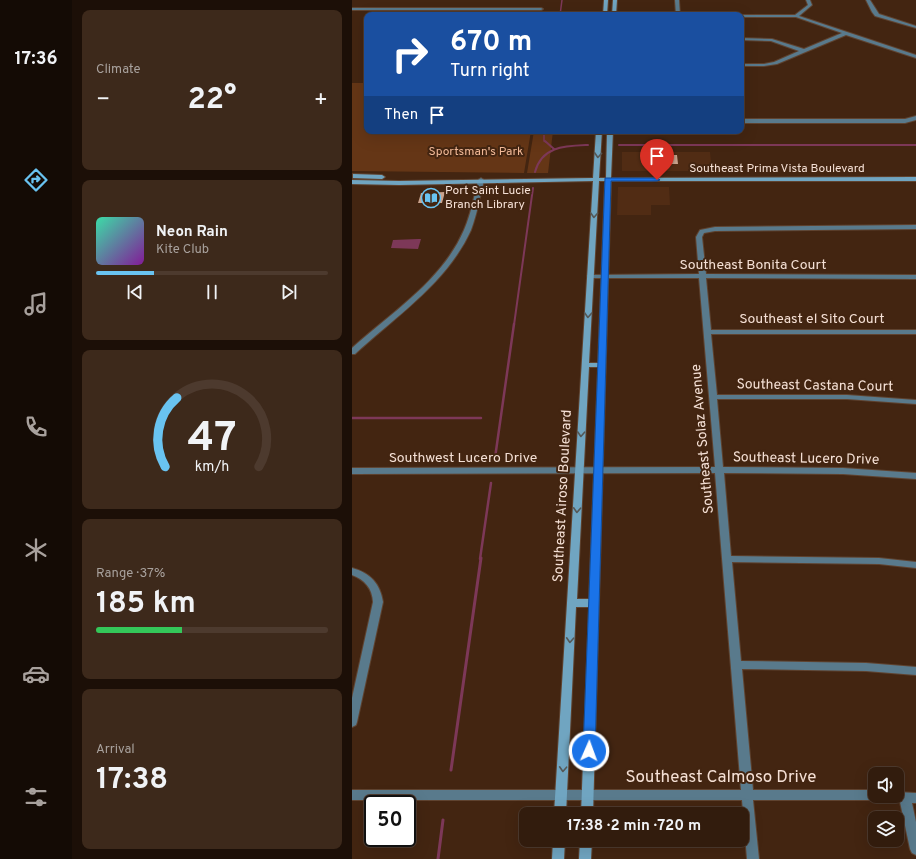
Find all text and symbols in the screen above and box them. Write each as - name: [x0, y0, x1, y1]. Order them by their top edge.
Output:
- text: 670 m: [450, 25, 532, 61]
- icon: right: [384, 28, 436, 80]
- text: 17:36: [14, 48, 58, 71]
- text: Turn right: [450, 60, 530, 83]
- text: Climate: [96, 62, 141, 78]
- text: 22°: [187, 82, 237, 119]
- text: −: [96, 87, 110, 114]
- text: +: [314, 87, 328, 114]
- icon: arrive: [426, 104, 448, 126]
- text: Then: [384, 106, 418, 125]
- pin: [640, 139, 674, 180]
- park label: Sportsman's Park: [429, 144, 523, 160]
- icon: arrive: [646, 145, 668, 167]
- one-way arrow: [593, 152, 602, 158]
- street label: Southeast Prima Vista Boulevard: [689, 161, 865, 177]
- icon: directions: [22, 166, 50, 194]
- place label: Port Saint Lucie Branch Library: [445, 183, 531, 213]
- library icon: Port Saint Lucie Branch Library: [420, 187, 442, 209]
- one-way arrow: [590, 212, 598, 218]
- text: Neon Rain: [156, 223, 228, 242]
- text: Kite Club: [156, 242, 209, 258]
- street label: Southeast Bonita Court: [680, 257, 826, 274]
- icon: previous: [124, 281, 146, 303]
- icon: pause: [201, 281, 223, 303]
- icon: next: [278, 281, 300, 303]
- icon: music: [22, 290, 50, 318]
- street label: Southeast el Sito Court: [739, 311, 885, 328]
- one-way arrow: [584, 312, 592, 318]
- street label: Southeast Solaz Avenue: [688, 363, 718, 515]
- street label: Southeast Castana Court: [736, 376, 894, 396]
- street label: Southeast Airoso Boulevard: [550, 409, 576, 583]
- icon: phone: [22, 413, 50, 441]
- text: 47: [187, 413, 237, 466]
- one-way arrow: [576, 431, 585, 437]
- street label: Southeast Lucero Drive: [733, 449, 879, 469]
- street label: Southwest Lucero Drive: [389, 450, 537, 467]
- text: km/h: [195, 458, 229, 476]
- one-way arrow: [572, 507, 581, 513]
- icon: climate: [22, 536, 50, 564]
- text: Range · 37%: [96, 566, 165, 582]
- text: 185 km: [96, 586, 196, 623]
- one-way arrow: [565, 637, 574, 643]
- icon: car: [22, 660, 50, 688]
- position arrow: [568, 730, 610, 772]
- text: Arrival: [96, 742, 135, 758]
- text: 17:38: [96, 762, 168, 799]
- one-way arrow: [559, 767, 567, 773]
- street label: Southeast Calmoso Drive: [626, 767, 817, 789]
- map controls: [868, 767, 904, 847]
- button: sound: [868, 767, 904, 803]
- icon: filters: [22, 783, 50, 811]
- speed limit sign: 50: [364, 795, 416, 847]
- button: layers: [868, 811, 904, 847]
- text: 17:38 · 2 min · 720 m: [567, 817, 701, 836]

